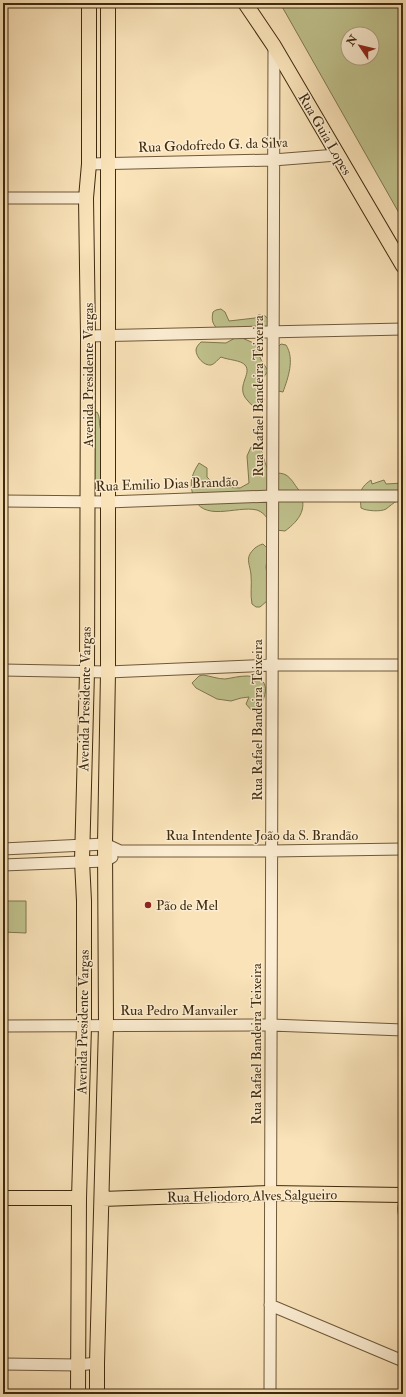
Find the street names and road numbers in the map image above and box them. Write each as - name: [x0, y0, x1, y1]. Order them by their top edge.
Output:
- street label: Rua Guia Lopes: [294, 90, 355, 179]
- street label: Rua Godofredo G. da Silva: [138, 134, 288, 156]
- street label: Avenida Presidente Vargas: [80, 302, 97, 448]
- street label: Rua Rafael Bandeira Teixeira: [250, 315, 267, 477]
- street label: Rua Emilio Dias Brandão: [95, 473, 239, 495]
- street label: Avenida Presidente Vargas: [75, 626, 95, 772]
- street label: Rua Rafael Bandeira Teixeira: [249, 639, 266, 801]
- street label: Rua Intendente João da S. Brandão: [166, 827, 359, 844]
- street label: Avenida Presidente Vargas: [73, 949, 93, 1095]
- street label: Rua Rafael Bandeira Teixeira: [248, 963, 265, 1125]
- street label: Rua Pedro Manvailer: [120, 1002, 239, 1019]
- street label: Rua Heliodoro Alves Salgueiro: [167, 1186, 338, 1206]

